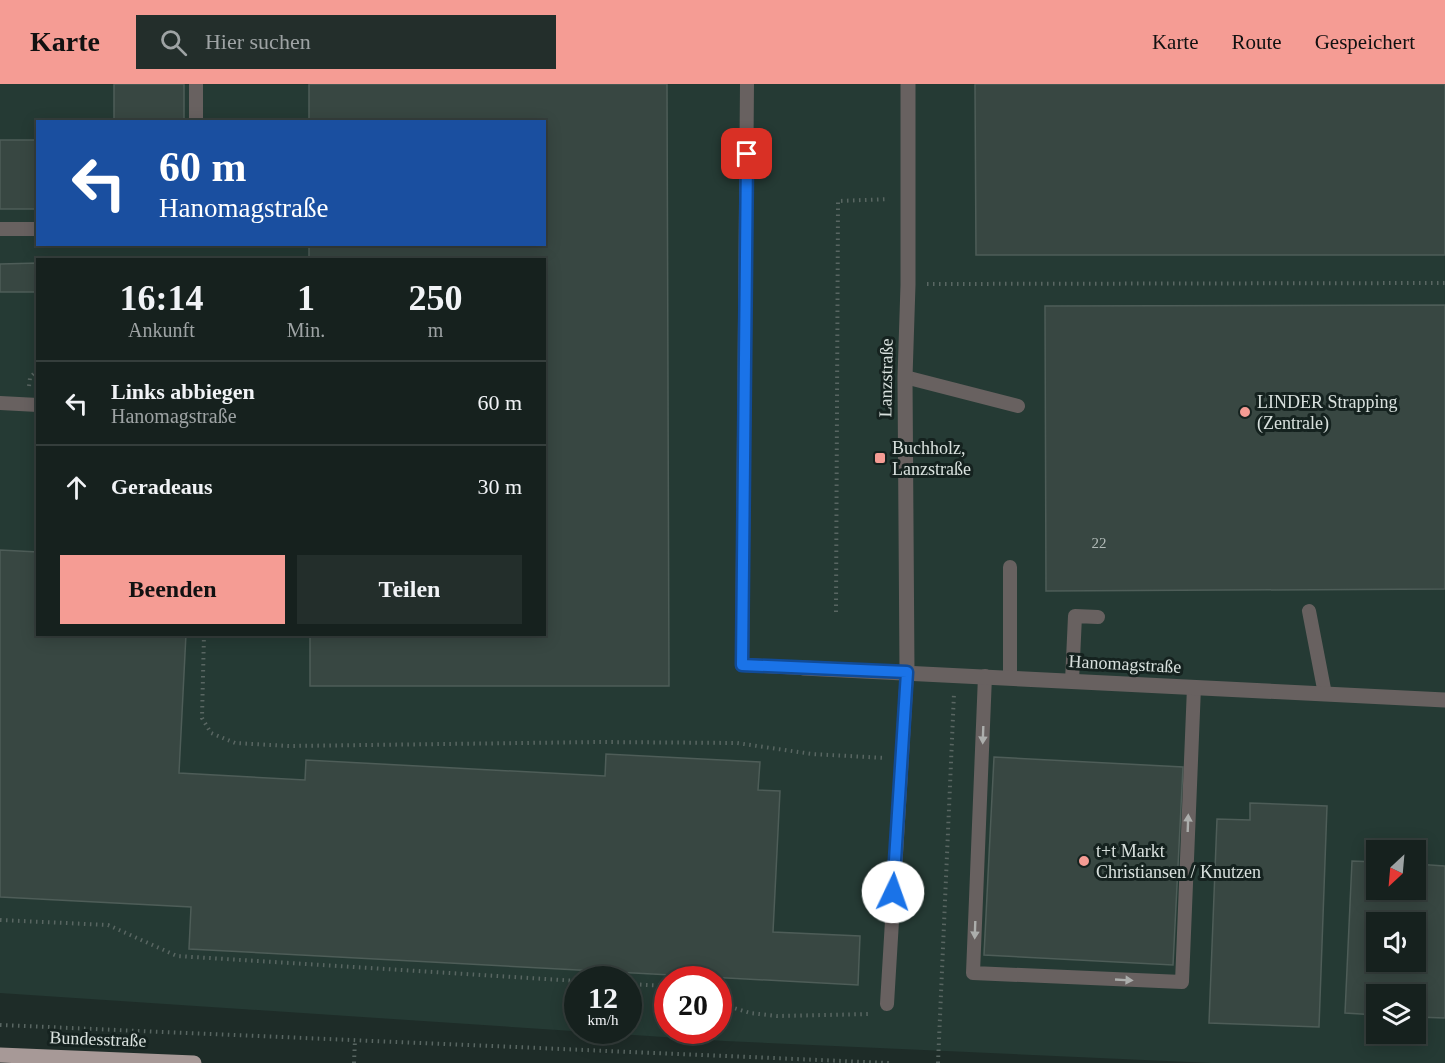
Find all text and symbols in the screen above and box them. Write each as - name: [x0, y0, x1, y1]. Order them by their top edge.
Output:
- search box: [136, 15, 556, 69]
- text: Karte: [30, 26, 100, 57]
- icon: search: [157, 26, 190, 59]
- text: Hier suchen: [205, 29, 311, 54]
- text: Karte: [1152, 30, 1199, 54]
- text: Route: [1232, 30, 1282, 54]
- text: Gespeichert: [1315, 30, 1415, 54]
- pin: [721, 128, 772, 179]
- icon: arrive: [730, 137, 763, 170]
- icon: left: [60, 144, 138, 222]
- text: 60 m: [159, 144, 247, 190]
- text: Hanomagstraße: [159, 193, 328, 223]
- text: 16:14: [119, 278, 203, 318]
- text: 1: [297, 278, 315, 318]
- text: 250: [409, 278, 463, 318]
- text: Ankunft: [128, 319, 195, 341]
- text: Min.: [287, 319, 325, 341]
- text: m: [428, 319, 443, 341]
- street label: Lanzstraße: [875, 338, 897, 418]
- text: Links abbiegen: [111, 379, 255, 404]
- icon: left: [60, 387, 93, 420]
- text: 60 m: [477, 390, 522, 415]
- place label: LINDER Strapping (Zentrale): [1257, 392, 1397, 434]
- text: Hanomagstraße: [111, 405, 237, 427]
- marker: LINDER Strapping (Zentrale): [1238, 405, 1252, 419]
- place label: Buchholz, Lanzstraße: [892, 438, 971, 479]
- marker: Buchholz, Lanzstraße: [873, 451, 887, 465]
- icon: ahead: [60, 471, 93, 504]
- text: Geradeaus: [111, 474, 212, 499]
- text: 30 m: [477, 474, 522, 499]
- house number: 22: [1092, 535, 1107, 551]
- button: Beenden: [60, 555, 285, 624]
- button: Teilen: [297, 555, 522, 624]
- street label: Hanomagstraße: [1068, 651, 1182, 677]
- one-way arrow: [978, 725, 987, 744]
- one-way arrow: [1184, 814, 1193, 833]
- north arrow: [1366, 840, 1426, 900]
- map controls: [1366, 840, 1426, 1044]
- place label: t+t Markt Christiansen / Knutzen: [1096, 841, 1261, 882]
- marker: t+t Markt Christiansen / Knutzen: [1077, 854, 1091, 868]
- position arrow: [861, 860, 925, 924]
- button: sound: [1366, 912, 1426, 972]
- one-way arrow: [970, 920, 979, 939]
- speed limit sign: 20: [654, 966, 732, 1044]
- one-way arrow: [1115, 975, 1134, 984]
- text: 12: [588, 981, 618, 1014]
- button: layers: [1366, 984, 1426, 1044]
- text: km/h: [588, 1012, 618, 1028]
- street label: Bundesstraße: [49, 1027, 147, 1051]

